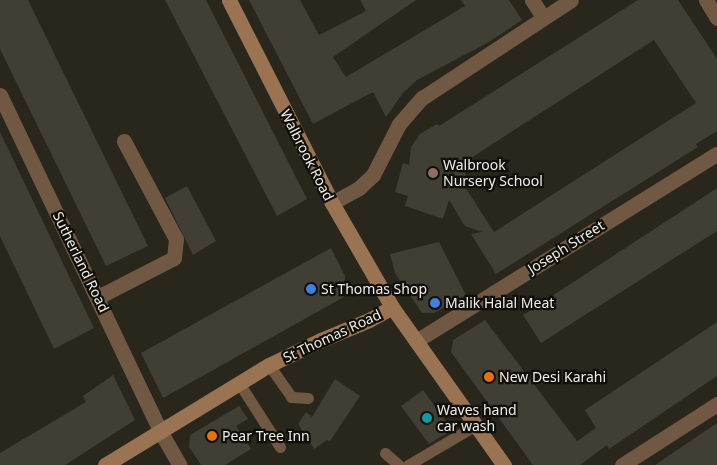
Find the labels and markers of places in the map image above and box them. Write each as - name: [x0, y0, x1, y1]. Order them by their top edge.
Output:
- place label: Walbrook Nursery School: [443, 157, 543, 190]
- marker: Walbrook Nursery School: [427, 167, 439, 179]
- place label: St Thomas Shop: [321, 281, 427, 297]
- marker: St Thomas Shop: [305, 283, 317, 295]
- place label: Malik Halal Meat: [445, 295, 554, 311]
- marker: Malik Halal Meat: [429, 297, 441, 309]
- place label: New Desi Karahi: [499, 369, 606, 385]
- marker: New Desi Karahi: [483, 371, 495, 383]
- place label: Waves hand car wash: [437, 402, 517, 434]
- marker: Waves hand car wash: [421, 412, 433, 424]
- place label: Pear Tree Inn: [222, 428, 310, 444]
- marker: Pear Tree Inn: [206, 430, 218, 442]

